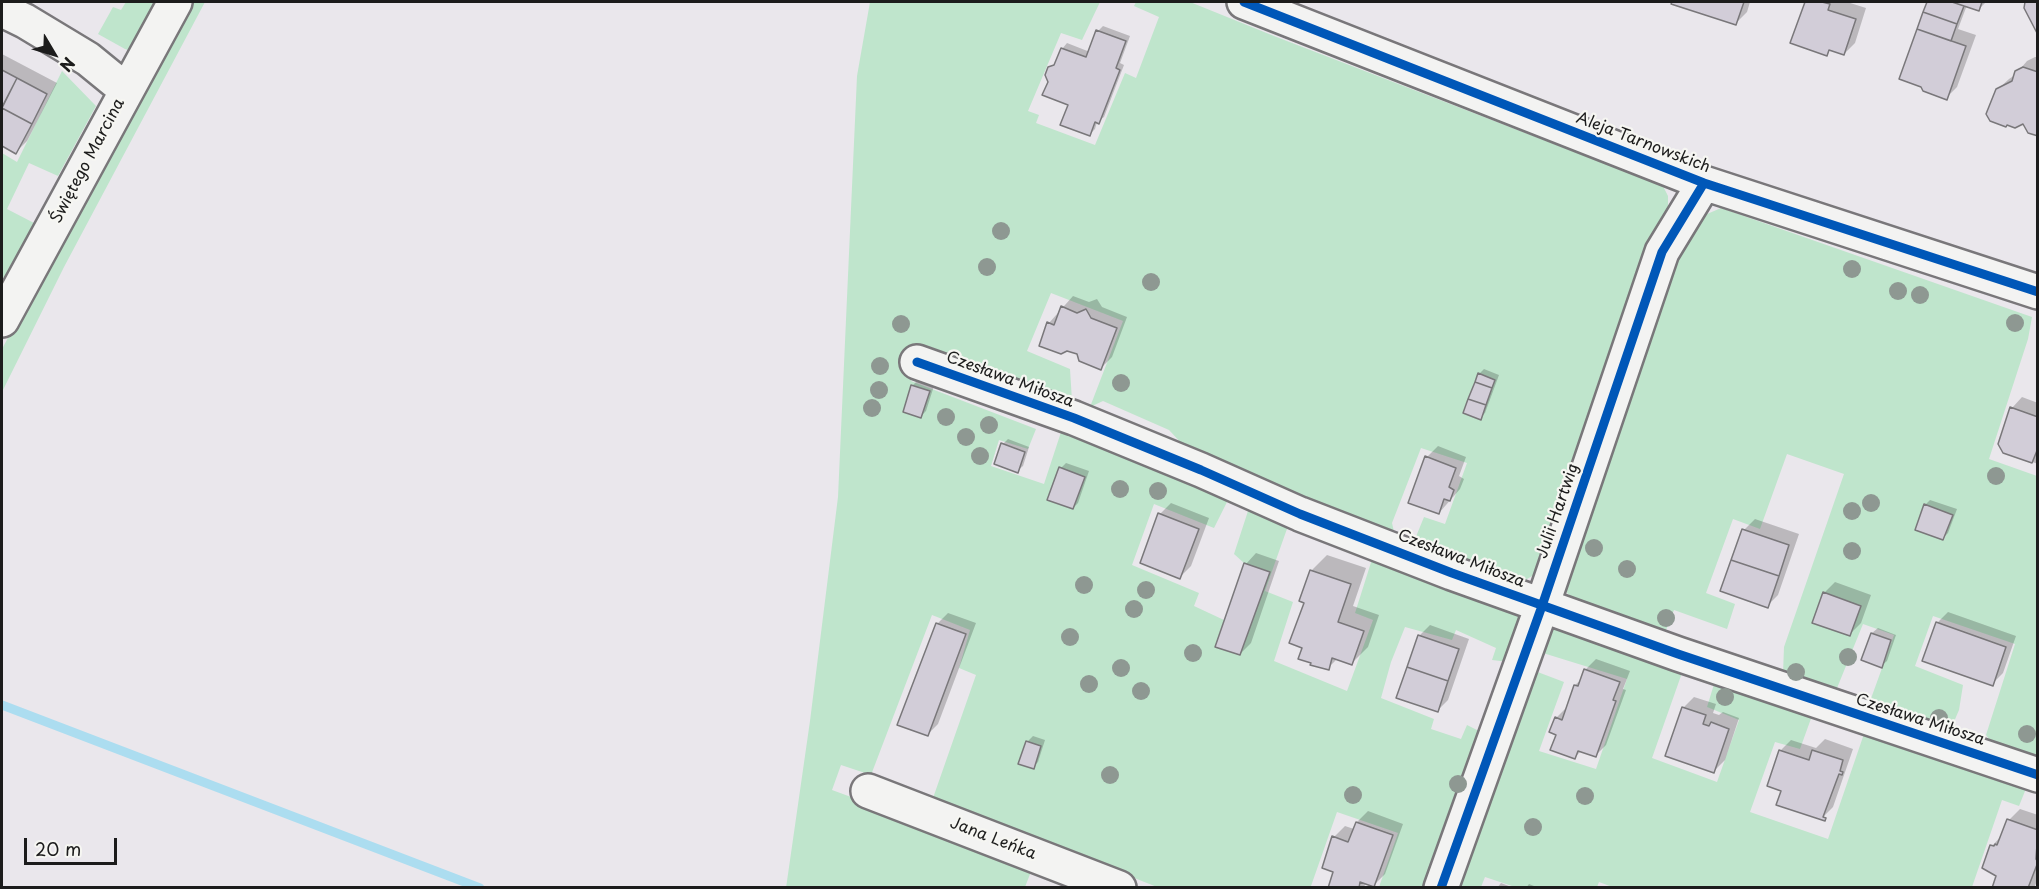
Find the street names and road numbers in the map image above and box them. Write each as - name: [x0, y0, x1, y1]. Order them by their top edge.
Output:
- street label: Świętego Marcina: [47, 95, 129, 227]
- street label: Aleja Tarnowskich: [1573, 109, 1713, 177]
- street label: Czesława Miłosza: [944, 348, 1076, 412]
- street label: Julii Hartwig: [1533, 461, 1583, 561]
- street label: Czesława Miłosza: [1395, 526, 1527, 592]
- street label: Czesława Miłosza: [1853, 690, 1987, 750]
- street label: Jana Leńka: [947, 814, 1039, 864]

